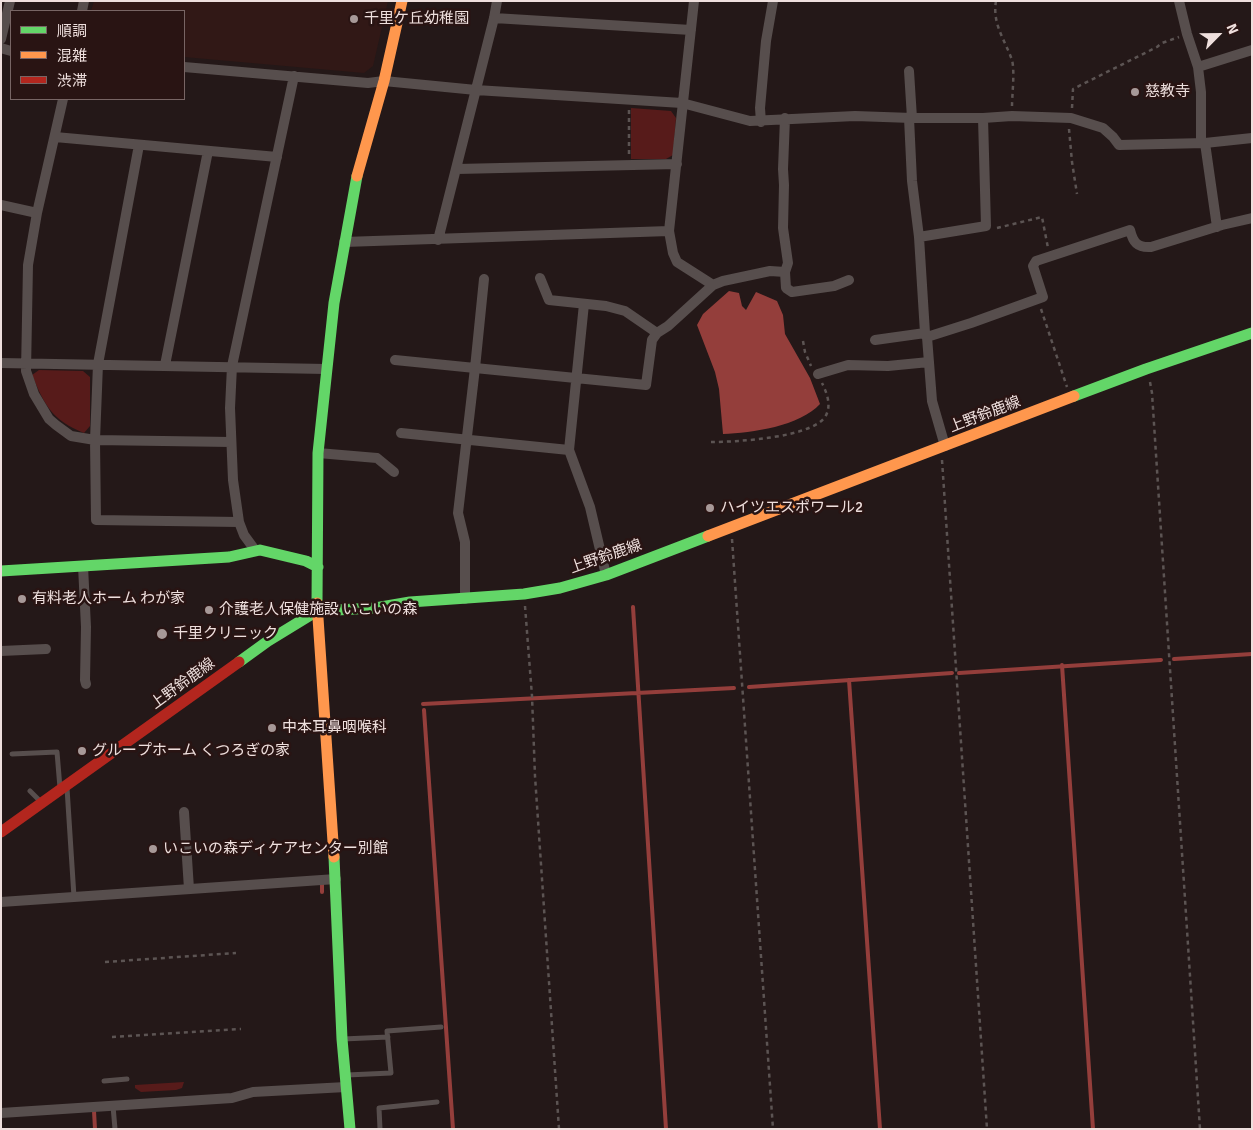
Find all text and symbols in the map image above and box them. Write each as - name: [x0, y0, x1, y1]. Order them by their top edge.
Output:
- legend: [10, 10, 185, 100]
- place label: 千里ケ丘幼稚園: [364, 10, 469, 28]
- north arrow: [1193, 10, 1243, 60]
- marker: 千里ケ丘幼稚園: [348, 13, 360, 25]
- text: N: [1223, 21, 1242, 37]
- text: 順調: [57, 22, 87, 40]
- text: 混雑: [57, 47, 87, 65]
- text: 渋滞: [57, 72, 87, 90]
- place label: 慈教寺: [1145, 83, 1190, 101]
- marker: 慈教寺: [1129, 86, 1141, 98]
- street label: 上野鈴鹿線: [947, 393, 1023, 437]
- place label: ハイツエスポワール2: [720, 499, 863, 517]
- marker: ハイツエスポワール2: [704, 502, 716, 514]
- street label: 上野鈴鹿線: [568, 536, 644, 578]
- place label: 有料老人ホーム わが家: [32, 590, 185, 608]
- marker: 有料老人ホーム わが家: [16, 593, 28, 605]
- place label: 介護老人保健施設 いこいの森: [219, 601, 417, 619]
- marker: 介護老人保健施設 いこいの森: [203, 604, 215, 616]
- place label: 千里クリニック: [173, 625, 278, 643]
- marker: 千里クリニック: [155, 627, 169, 641]
- street label: 上野鈴鹿線: [147, 655, 219, 713]
- place label: 中本耳鼻咽喉科: [282, 719, 387, 737]
- marker: 中本耳鼻咽喉科: [266, 722, 278, 734]
- place label: グループホーム くつろぎの家: [92, 742, 290, 760]
- marker: グループホーム くつろぎの家: [76, 745, 88, 757]
- place label: いこいの森ディケアセンター別館: [163, 840, 388, 858]
- marker: いこいの森ディケアセンター別館: [147, 843, 159, 855]

